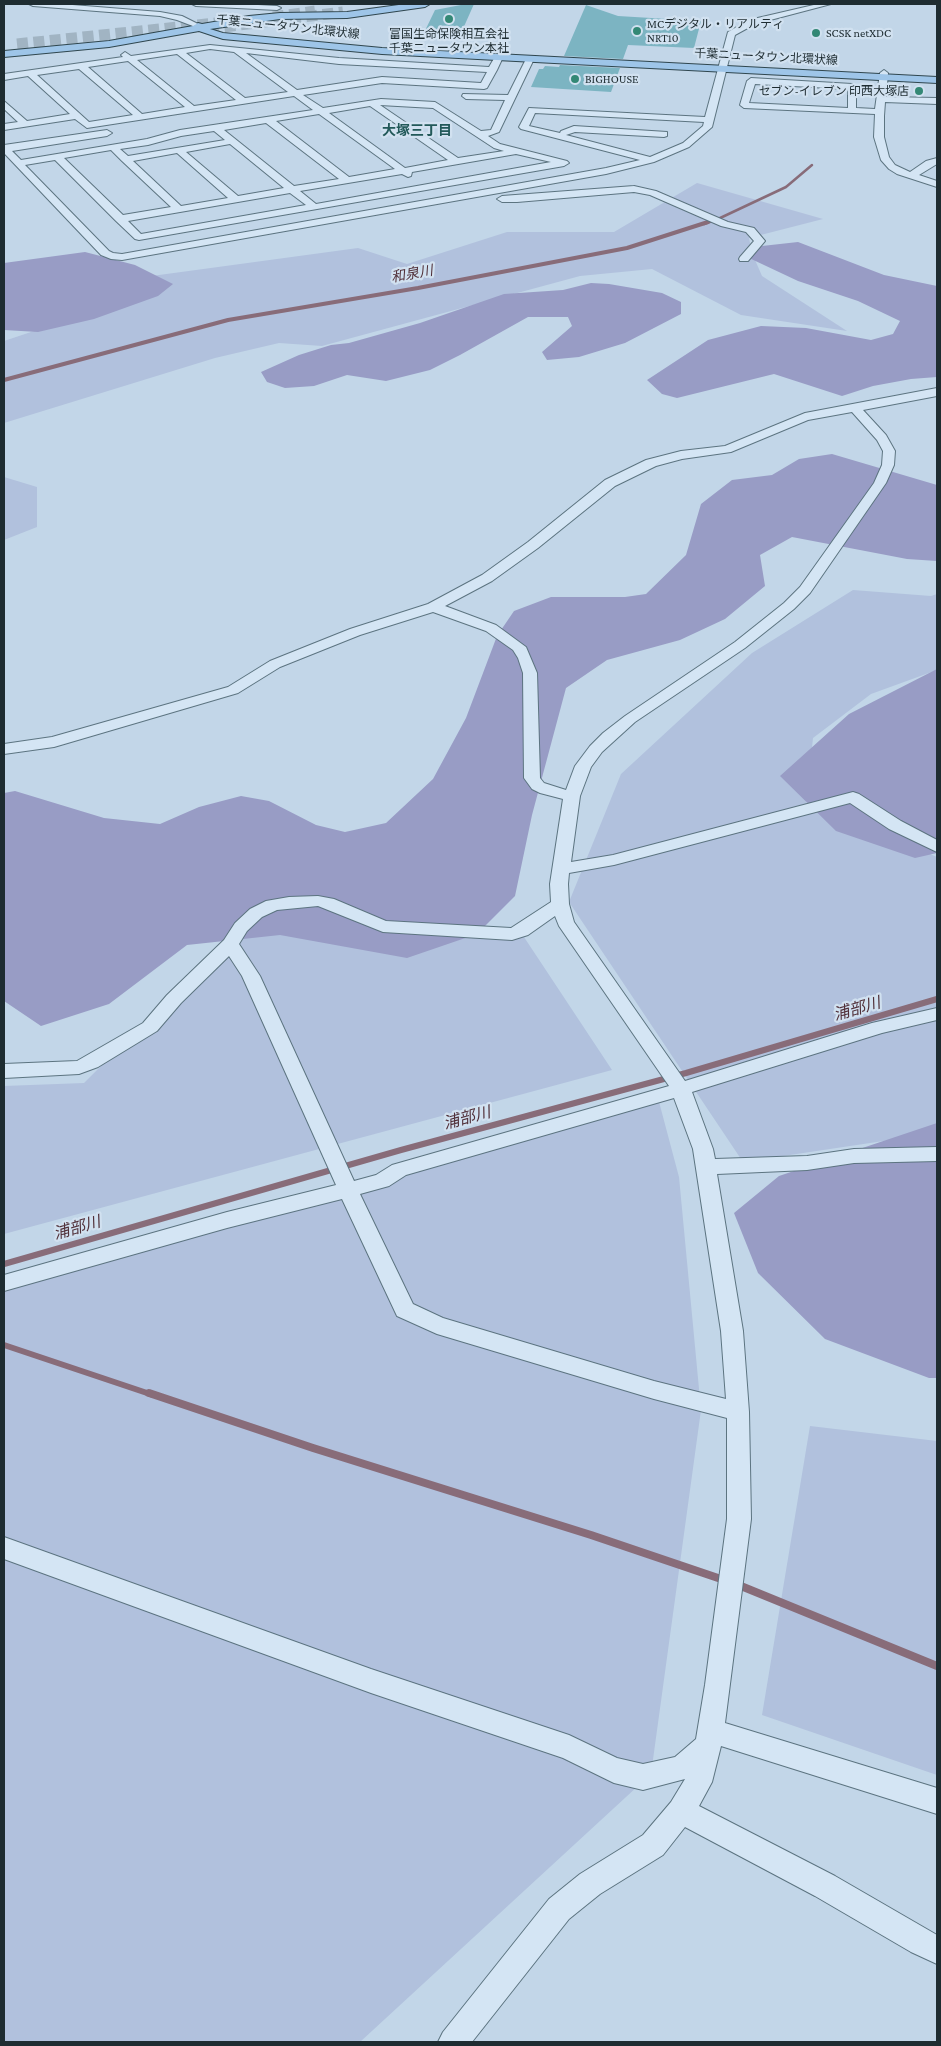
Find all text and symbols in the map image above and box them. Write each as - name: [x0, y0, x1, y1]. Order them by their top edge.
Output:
- street label: 千葉ニュータウン北環状線: [216, 12, 360, 42]
- marker: 富国生命保険相互会社 千葉ニュータウン本社: [443, 13, 455, 25]
- place label: MCデジタル・リアルティ NRT10: [647, 17, 784, 45]
- marker: MCデジタル・リアルティ NRT10: [631, 25, 643, 37]
- place label: SCSK netXDC: [826, 26, 891, 40]
- place label: 富国生命保険相互会社 千葉ニュータウン本社: [389, 27, 509, 55]
- marker: SCSK netXDC: [810, 27, 822, 39]
- street label: 千葉ニュータウン北環状線: [694, 46, 838, 68]
- place label: BIGHOUSE: [585, 72, 639, 86]
- marker: BIGHOUSE: [569, 73, 581, 85]
- place label: セブン-イレブン 印西大塚店: [758, 84, 909, 98]
- marker: セブン-イレブン 印西大塚店: [913, 85, 925, 97]
- district label: 大塚三丁目: [382, 123, 452, 139]
- water label: 和泉川: [390, 262, 434, 286]
- water label: 浦部川: [831, 993, 883, 1025]
- water label: 浦部川: [441, 1103, 493, 1133]
- water label: 浦部川: [51, 1212, 103, 1244]

